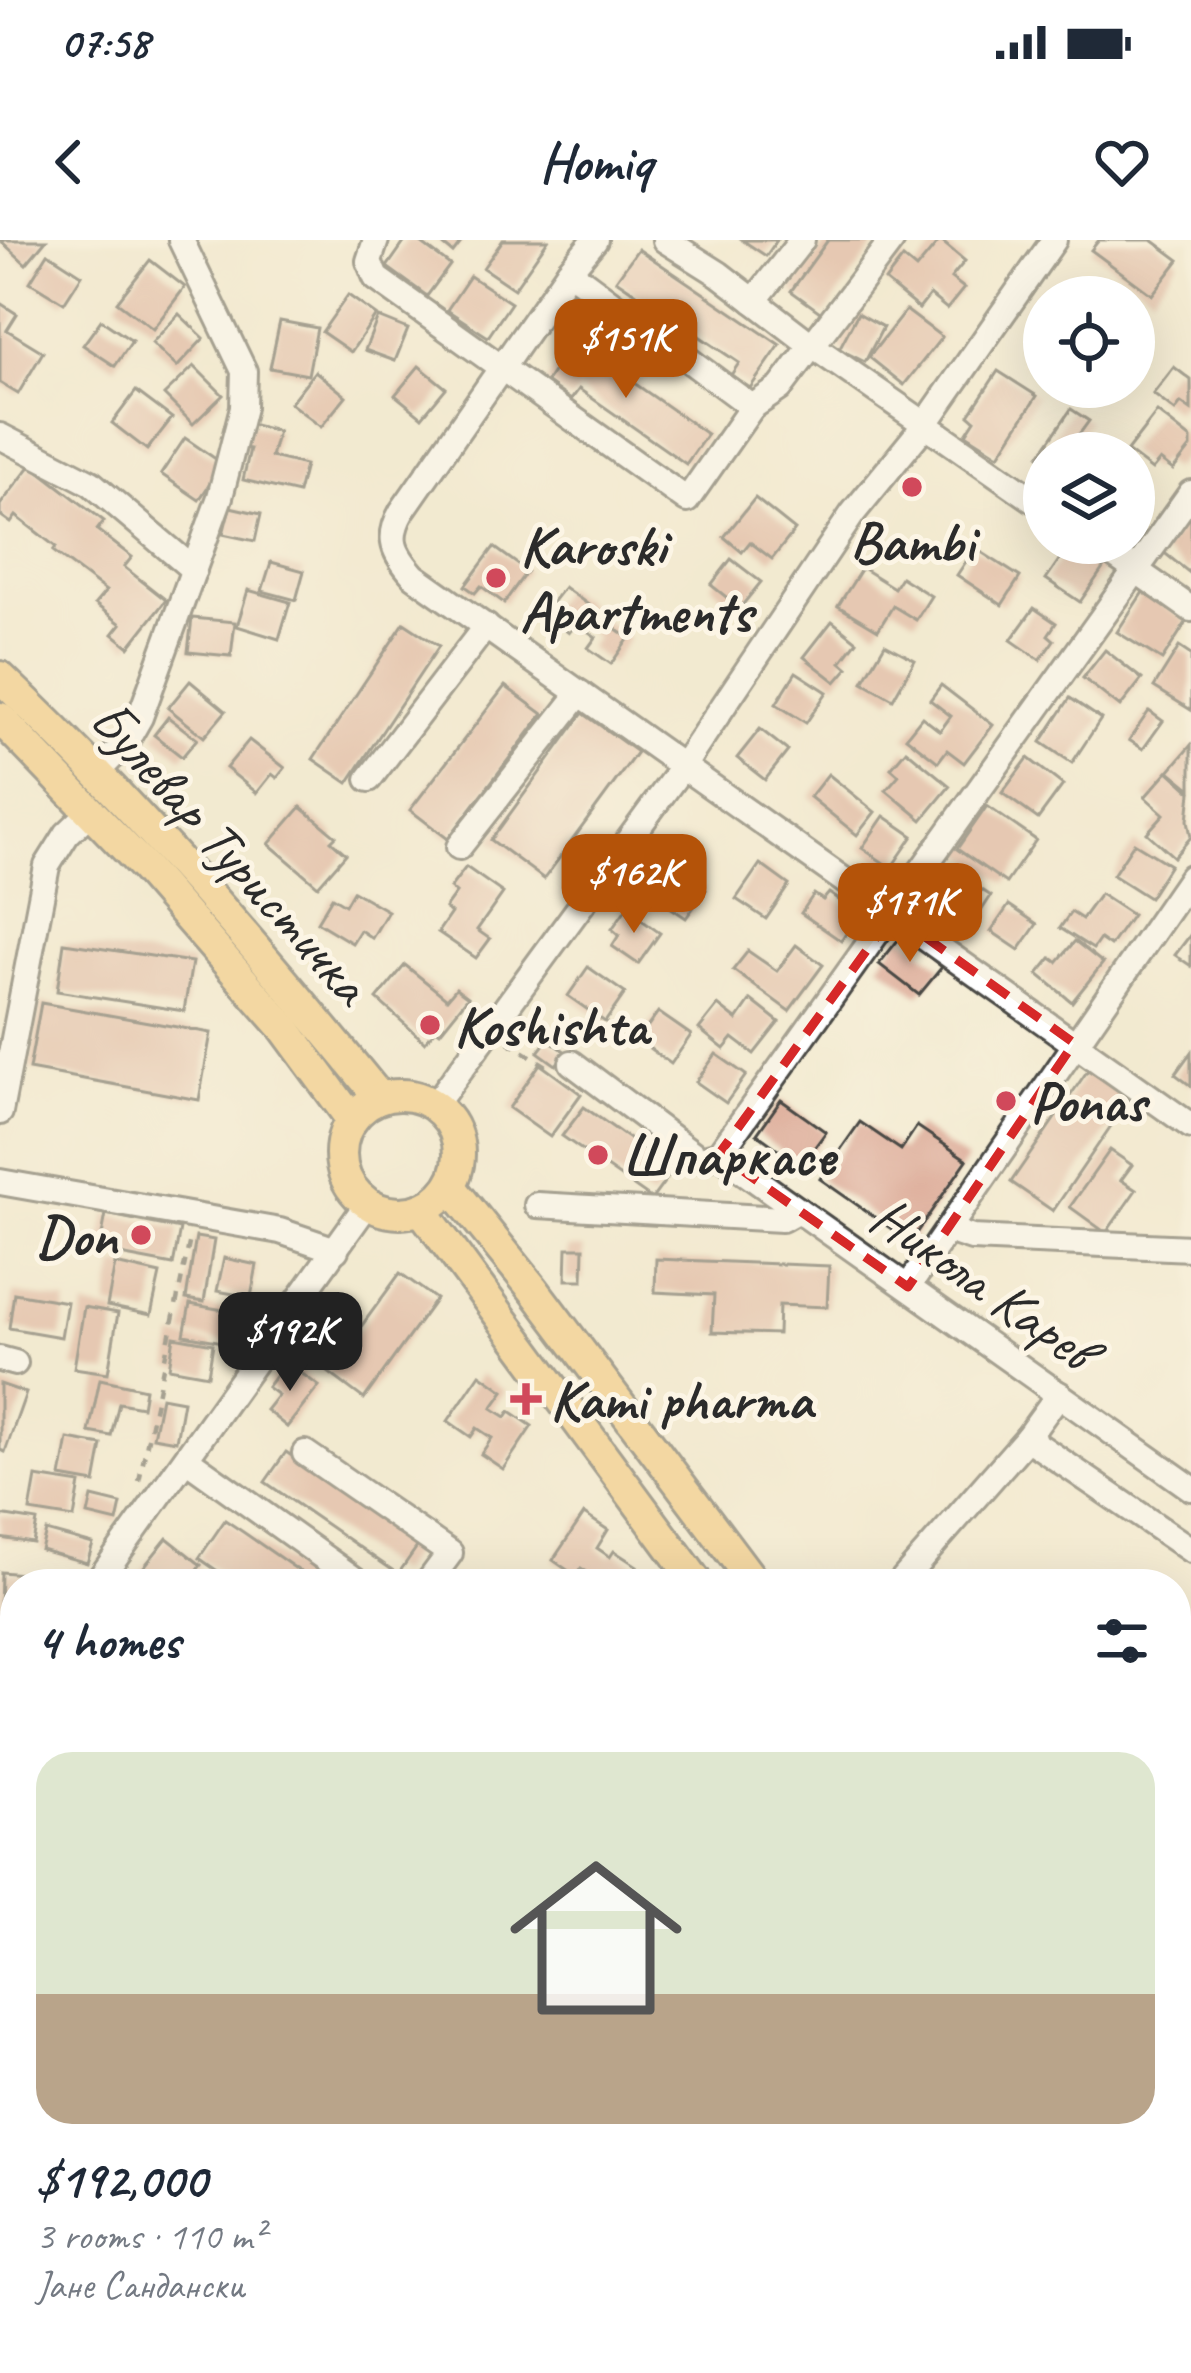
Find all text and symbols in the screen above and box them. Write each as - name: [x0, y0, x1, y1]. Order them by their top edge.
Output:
- text: 07:58: [60, 14, 149, 71]
- text: Homiq: [539, 128, 652, 196]
- icon: back: [36, 129, 102, 195]
- icon: heart: [1089, 129, 1155, 195]
- map controls: [1023, 276, 1155, 564]
- button: locate: [1023, 276, 1155, 408]
- pin: $151K: [542, 299, 710, 401]
- text: $151K: [581, 313, 671, 362]
- button: layers: [1023, 432, 1155, 564]
- marker: Bambi: [899, 474, 925, 500]
- place label: Bambi: [850, 506, 981, 578]
- place label: Karoski Apartments: [520, 510, 757, 648]
- marker: Karoski Apartments: [483, 565, 509, 591]
- street label: Булевар Туристичка: [75, 684, 389, 1022]
- pin: $162K: [550, 834, 718, 936]
- text: $162K: [589, 848, 679, 897]
- pin: $171K: [826, 863, 994, 965]
- text: $171K: [865, 877, 955, 926]
- place label: Koshishta: [454, 990, 653, 1062]
- marker: Koshishta: [417, 1012, 443, 1038]
- place label: Ponas: [1030, 1066, 1150, 1138]
- marker: Ponas: [993, 1088, 1019, 1114]
- place label: Шпаркасе: [622, 1120, 839, 1192]
- marker: Шпаркасе: [585, 1142, 611, 1168]
- street label: Никола Карев: [857, 1180, 1118, 1393]
- place label: Don: [36, 1200, 119, 1272]
- marker: Don: [128, 1222, 154, 1248]
- pin: $192K: [206, 1292, 374, 1394]
- text: $192K: [245, 1306, 335, 1355]
- place label: Kami pharma: [550, 1364, 817, 1436]
- marker: Kami pharma: [513, 1386, 539, 1412]
- icon: filters: [1089, 1608, 1155, 1674]
- text: 4 homes: [36, 1609, 180, 1673]
- icon: home: [488, 1830, 704, 2046]
- text: $192,000: [36, 2148, 206, 2212]
- text: 3 rooms · 110 m²: [36, 2212, 264, 2261]
- text: Јане Сандански: [36, 2261, 244, 2310]

